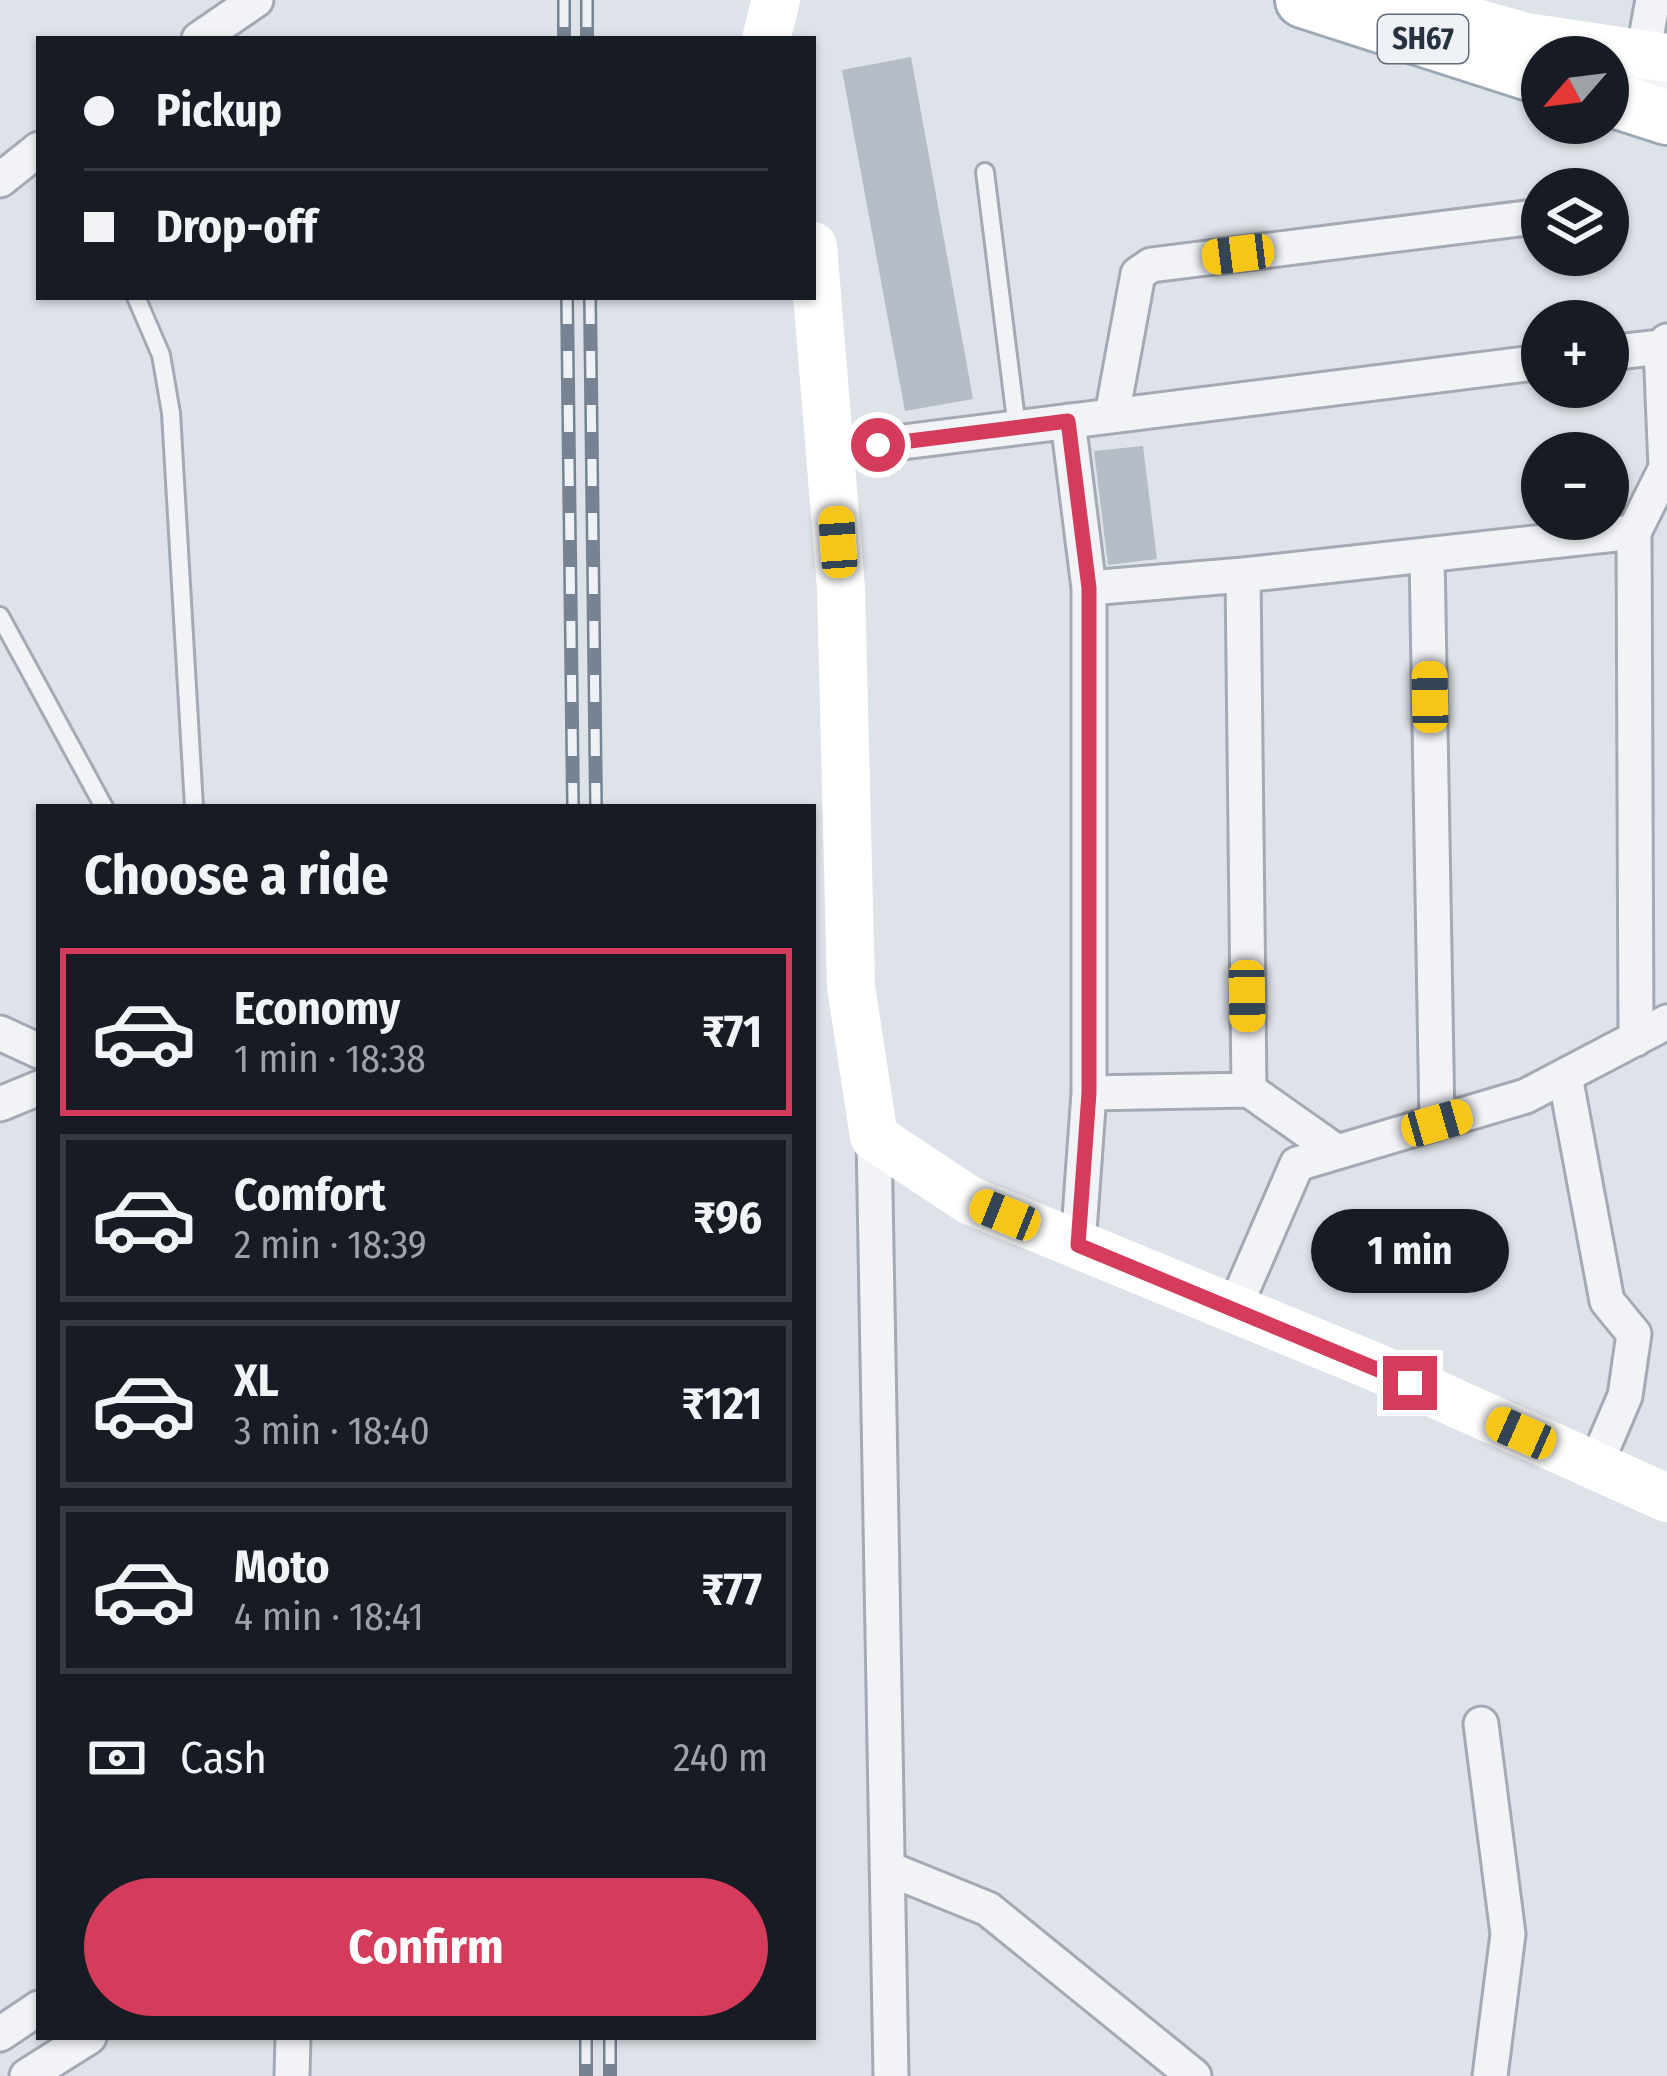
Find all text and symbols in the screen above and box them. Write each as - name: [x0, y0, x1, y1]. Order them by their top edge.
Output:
- road number: SH67: [1378, 15, 1468, 63]
- north arrow: [1521, 36, 1629, 144]
- map controls: [1521, 36, 1629, 540]
- text: Pickup: [156, 84, 282, 138]
- button: layers: [1521, 168, 1629, 276]
- text: Drop-off: [156, 200, 317, 254]
- car: [1200, 232, 1276, 276]
- button: +: [1521, 300, 1629, 408]
- route start: [851, 418, 905, 472]
- button: −: [1521, 432, 1629, 540]
- car: [818, 505, 858, 579]
- car: [1411, 661, 1449, 733]
- text: Choose a ride: [84, 844, 389, 908]
- car: [1228, 960, 1266, 1032]
- icon: car: [90, 978, 198, 1086]
- text: Economy: [234, 982, 400, 1036]
- text: ₹71: [702, 1005, 762, 1059]
- text: 1 min · 18:38: [234, 1036, 426, 1082]
- car: [1397, 1096, 1477, 1150]
- icon: car: [90, 1164, 198, 1272]
- text: Comfort: [234, 1168, 386, 1222]
- car: [965, 1185, 1045, 1245]
- text: ₹96: [693, 1191, 762, 1245]
- callout: 1 min: [1311, 1209, 1509, 1293]
- text: 2 min · 18:39: [234, 1222, 427, 1268]
- text: 1 min: [1368, 1228, 1452, 1274]
- icon: car: [90, 1350, 198, 1458]
- text: XL: [234, 1354, 279, 1408]
- route end: [1383, 1356, 1437, 1410]
- text: ₹121: [682, 1377, 762, 1431]
- car: [1481, 1402, 1561, 1464]
- text: 3 min · 18:40: [234, 1408, 430, 1454]
- icon: car: [90, 1536, 198, 1644]
- text: Moto: [234, 1540, 330, 1594]
- text: ₹77: [701, 1563, 762, 1617]
- text: 4 min · 18:41: [234, 1594, 424, 1640]
- icon: cash: [84, 1725, 150, 1791]
- text: Cash: [180, 1731, 267, 1785]
- text: 240 m: [673, 1735, 768, 1781]
- button: Confirm: [84, 1878, 768, 2016]

